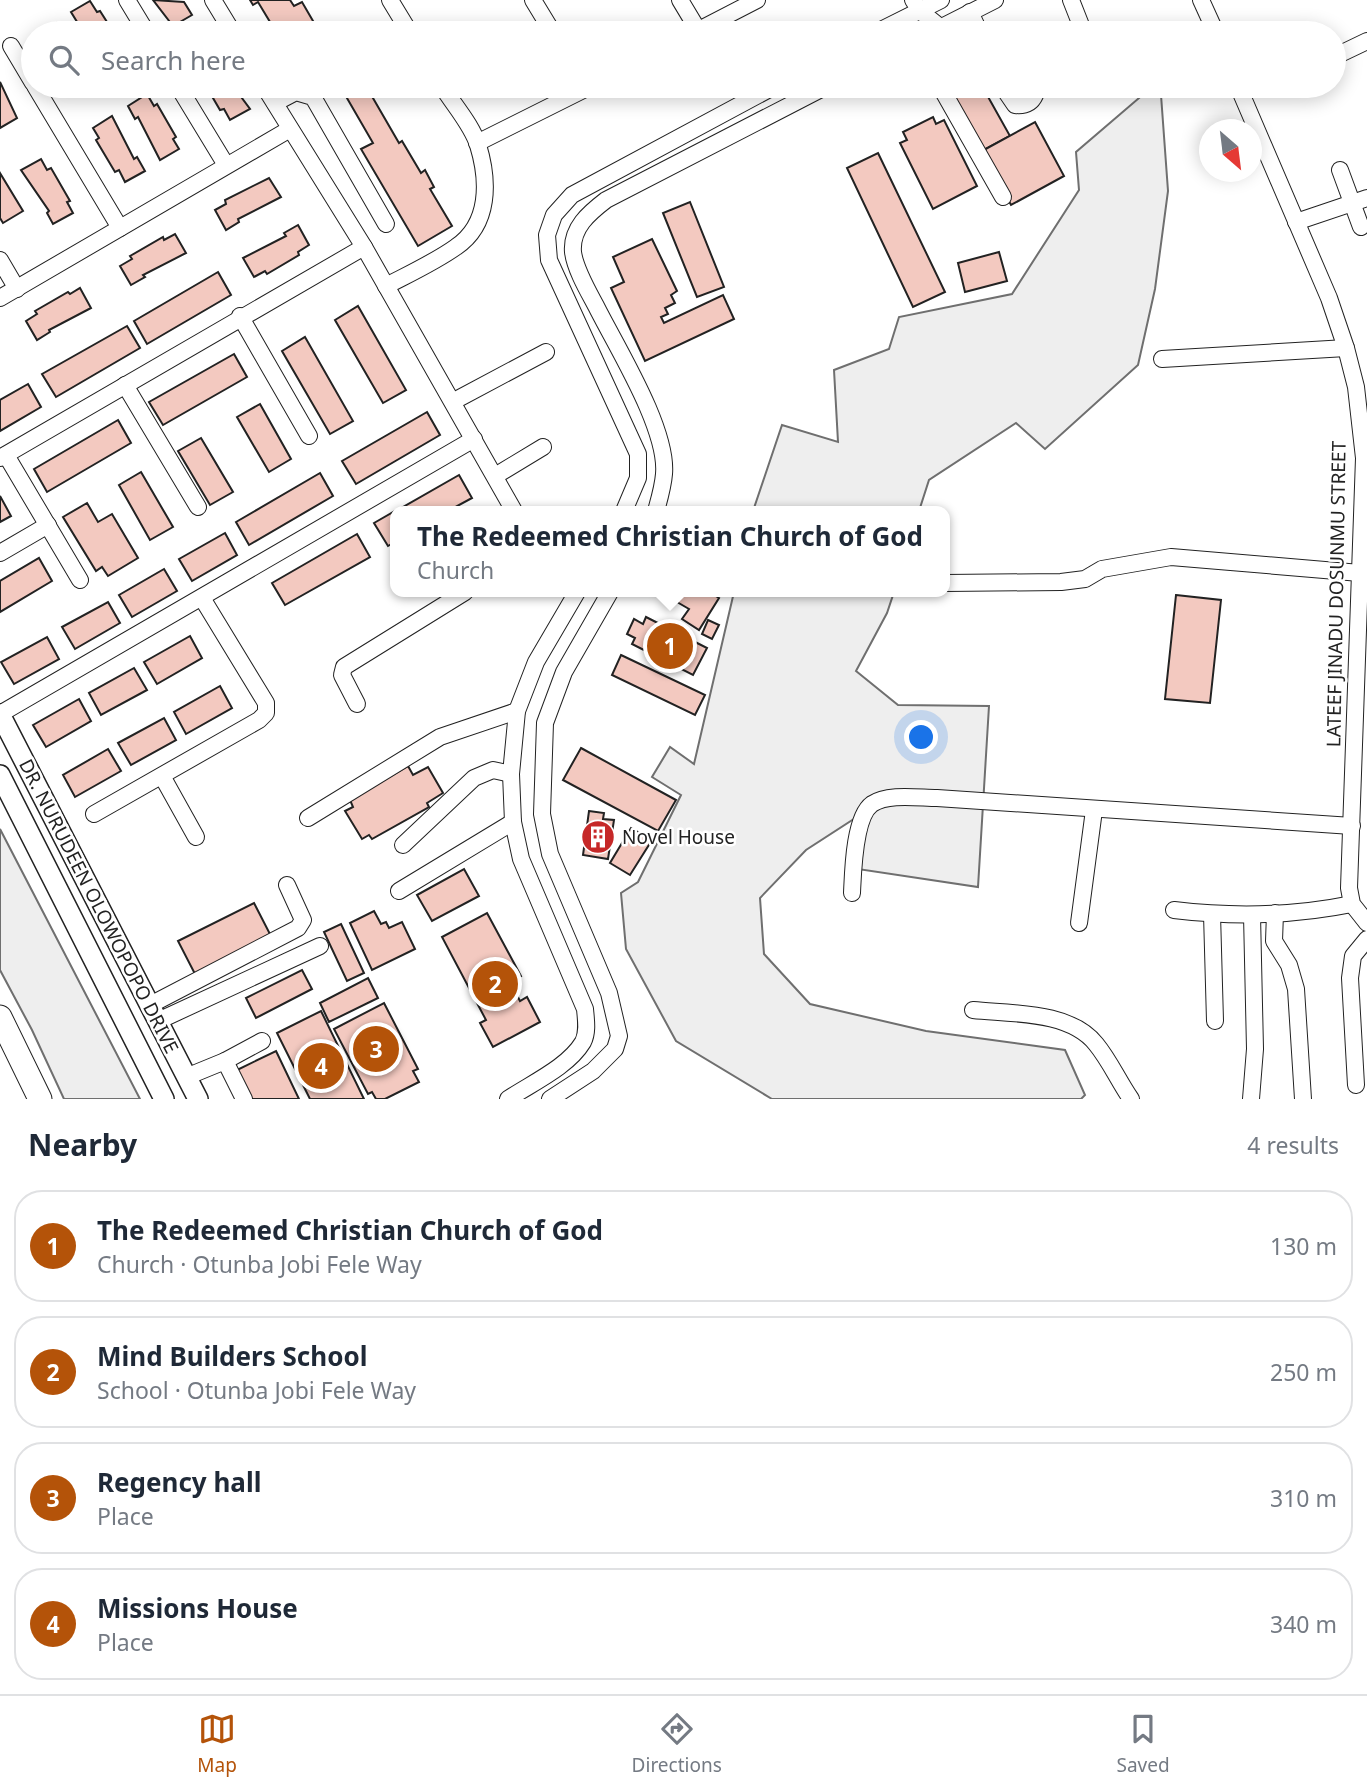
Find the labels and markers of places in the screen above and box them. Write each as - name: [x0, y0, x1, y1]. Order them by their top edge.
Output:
- pin: 1: [647, 620, 693, 672]
- building icon: Novel House: [579, 818, 617, 856]
- place label: Novel House: [622, 824, 735, 850]
- pin: 2: [472, 958, 518, 1010]
- pin: 3: [353, 1023, 399, 1075]
- pin: 4: [298, 1040, 344, 1092]

